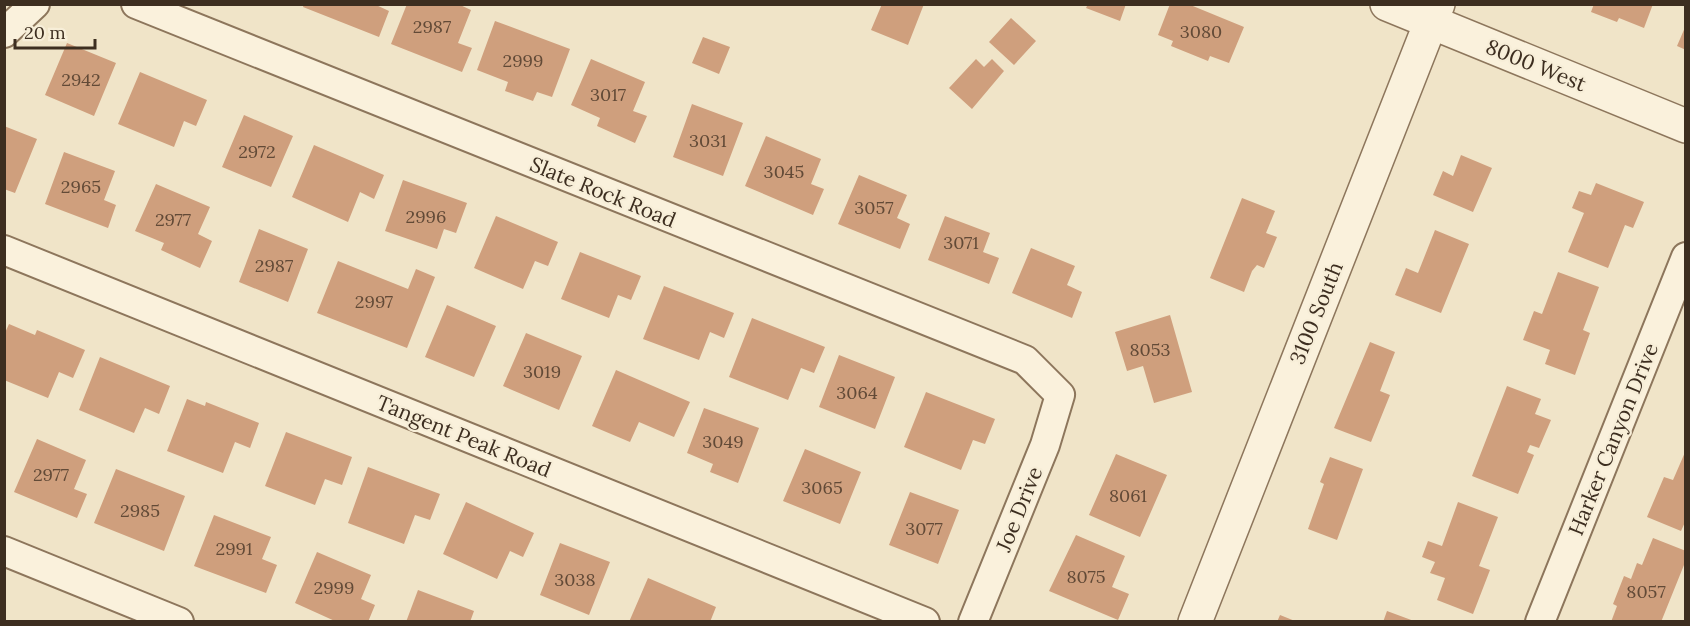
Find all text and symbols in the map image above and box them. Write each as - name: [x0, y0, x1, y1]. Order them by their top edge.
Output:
- scale bar: [15, 12, 94, 50]
- house number: 2987: [413, 15, 451, 38]
- house number: 3080: [1180, 20, 1222, 43]
- text: 20 m: [24, 21, 66, 44]
- street label: 8000 West: [1482, 33, 1591, 98]
- house number: 2999: [503, 49, 543, 72]
- house number: 2942: [61, 68, 101, 91]
- house number: 3017: [590, 83, 626, 106]
- house number: 3031: [689, 129, 727, 152]
- house number: 2972: [238, 140, 276, 163]
- street label: Slate Rock Road: [526, 150, 680, 234]
- house number: 3045: [764, 160, 804, 183]
- house number: 2965: [61, 175, 101, 198]
- house number: 3057: [854, 196, 894, 219]
- house number: 2996: [406, 205, 446, 228]
- house number: 2977: [155, 208, 191, 231]
- house number: 3071: [943, 231, 979, 254]
- house number: 2987: [255, 254, 293, 277]
- street label: 3100 South: [1283, 258, 1349, 368]
- house number: 2997: [355, 290, 393, 313]
- house number: 8053: [1129, 338, 1171, 361]
- street label: Harker Canyon Drive: [1562, 339, 1664, 539]
- house number: 3019: [523, 360, 561, 383]
- house number: 3064: [836, 381, 878, 404]
- street label: Tangent Peak Road: [373, 389, 555, 483]
- house number: 3049: [702, 430, 744, 453]
- street label: Joe Drive: [989, 462, 1048, 556]
- house number: 2977: [33, 463, 69, 486]
- house number: 3065: [801, 476, 843, 499]
- house number: 8061: [1109, 484, 1147, 507]
- house number: 2985: [120, 499, 160, 522]
- house number: 3077: [905, 517, 943, 540]
- house number: 2991: [215, 537, 253, 560]
- house number: 8075: [1066, 565, 1106, 588]
- house number: 3038: [554, 568, 596, 591]
- house number: 2999: [314, 576, 354, 599]
- house number: 8057: [1626, 580, 1666, 603]

